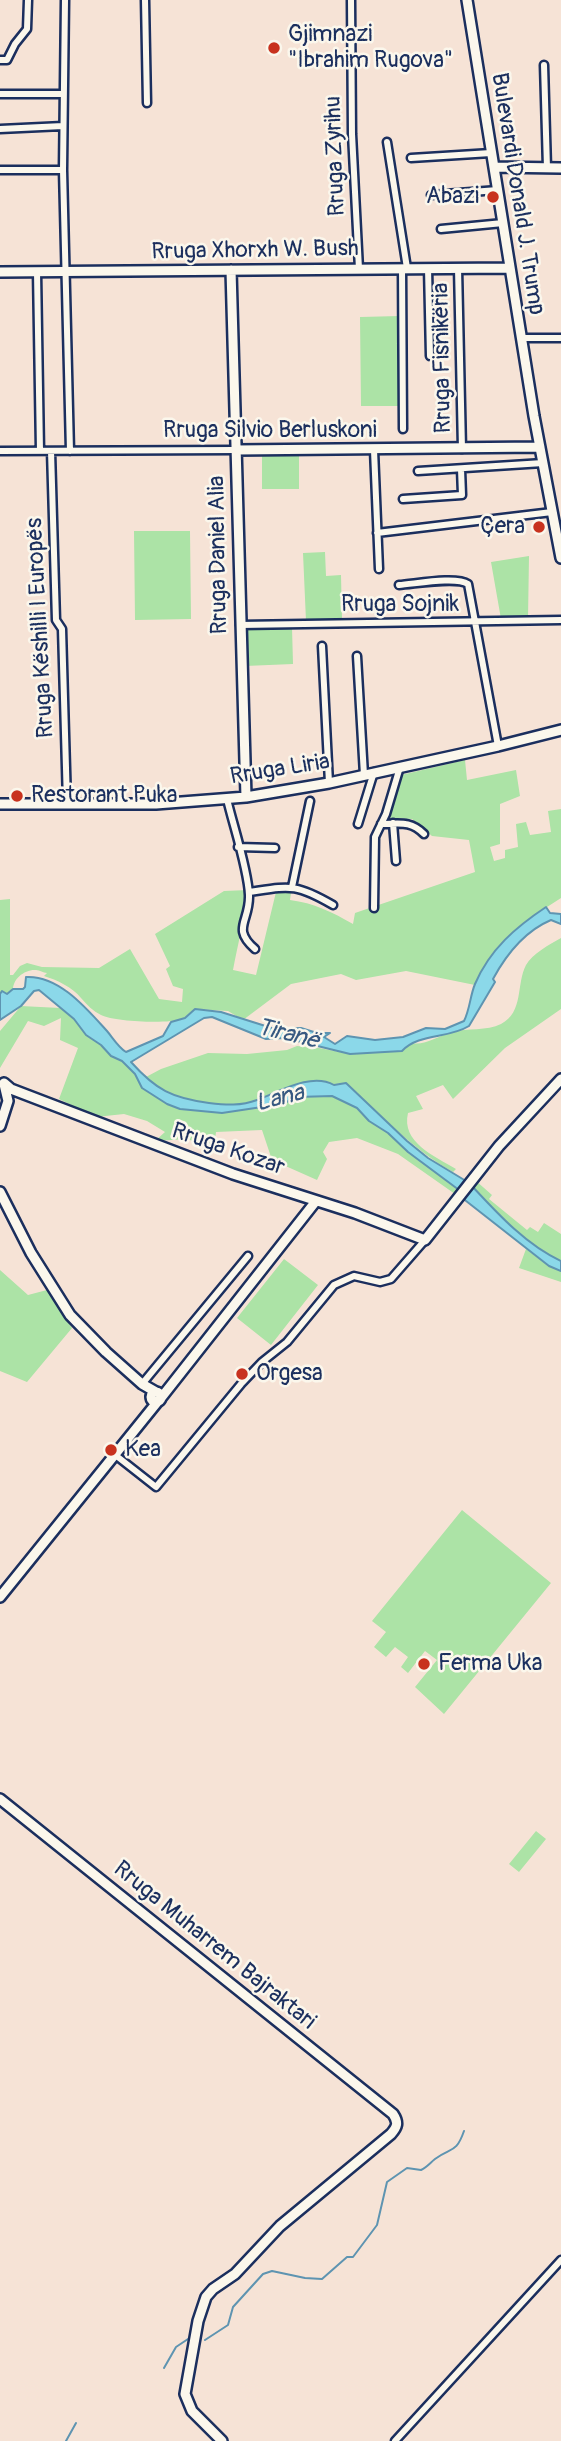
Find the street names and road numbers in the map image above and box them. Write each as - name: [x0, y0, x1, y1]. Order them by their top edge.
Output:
- street label: Bulevardi Donald J. Trump: [484, 71, 550, 317]
- street label: Rruga Zyrihu: [320, 95, 352, 217]
- street label: Rruga Xhorxh W. Bush: [151, 235, 359, 267]
- street label: Rruga Fisnikëria: [428, 283, 458, 433]
- street label: Rruga Silvio Berluskoni: [163, 417, 377, 445]
- street label: Rruga Daniel Alia: [204, 475, 234, 635]
- street label: Rruga Këshilli I Europës: [21, 517, 61, 739]
- street label: Rruga Sojnik: [341, 591, 459, 619]
- street label: Rruga Liria: [228, 749, 332, 791]
- street label: Rruga Kozar: [168, 1118, 288, 1182]
- street label: Rruga Muharrem Bajraktari: [107, 1856, 321, 2036]

